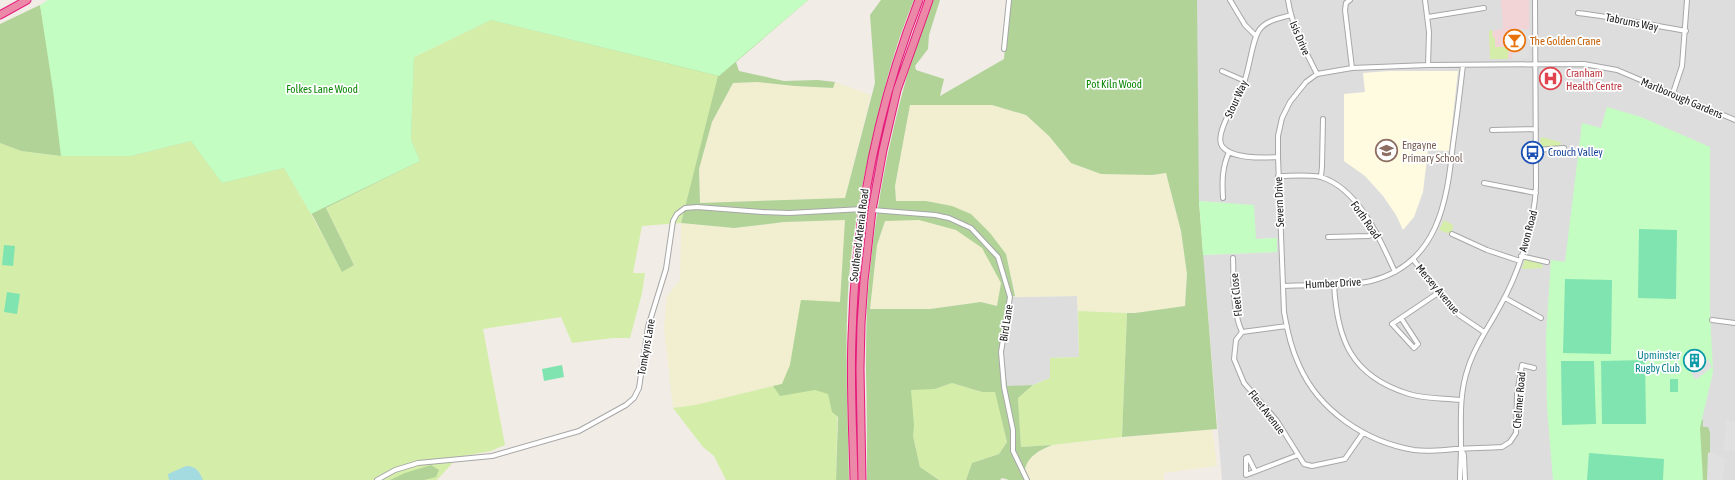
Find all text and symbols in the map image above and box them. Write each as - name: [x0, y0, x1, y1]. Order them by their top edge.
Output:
- street label: Tabrums Way: [1605, 11, 1660, 33]
- street label: Isis Drive: [1287, 19, 1313, 57]
- bar icon: The Golden Crane: [1502, 28, 1528, 54]
- place label: The Golden Crane: [1530, 35, 1601, 47]
- hospital icon: Cranham Health Centre: [1537, 66, 1563, 92]
- place label: Cranham Health Centre: [1566, 67, 1622, 92]
- street label: Marlborough Gardens: [1639, 75, 1725, 121]
- park label: Pot Kiln Wood: [1086, 78, 1142, 90]
- street label: Stour Way: [1222, 78, 1250, 120]
- park label: Folkes Lane Wood: [286, 83, 358, 95]
- school or university icon: Engayne Primary School: [1373, 138, 1399, 164]
- place label: Engayne Primary School: [1402, 139, 1463, 164]
- bus stop icon: Crouch Valley: [1520, 139, 1546, 165]
- place label: Crouch Valley: [1548, 146, 1603, 158]
- street label: Severn Drive: [1272, 177, 1286, 227]
- street label: Southend Arterial Road: [847, 188, 871, 282]
- street label: Forth Road: [1349, 199, 1383, 241]
- street label: Avon Road: [1517, 209, 1539, 253]
- street label: Mersey Avenue: [1414, 262, 1462, 316]
- street label: Fleet Close: [1228, 273, 1244, 317]
- street label: Humber Drive: [1305, 276, 1361, 290]
- street label: Bird Lane: [997, 304, 1015, 342]
- street label: Tomkyns Lane: [635, 318, 657, 376]
- building icon: Upminster Rugby Club: [1682, 348, 1708, 374]
- place label: Upminster Rugby Club: [1635, 349, 1681, 374]
- street label: Chelmer Road: [1511, 371, 1527, 429]
- street label: Fleet Avenue: [1246, 388, 1288, 436]

